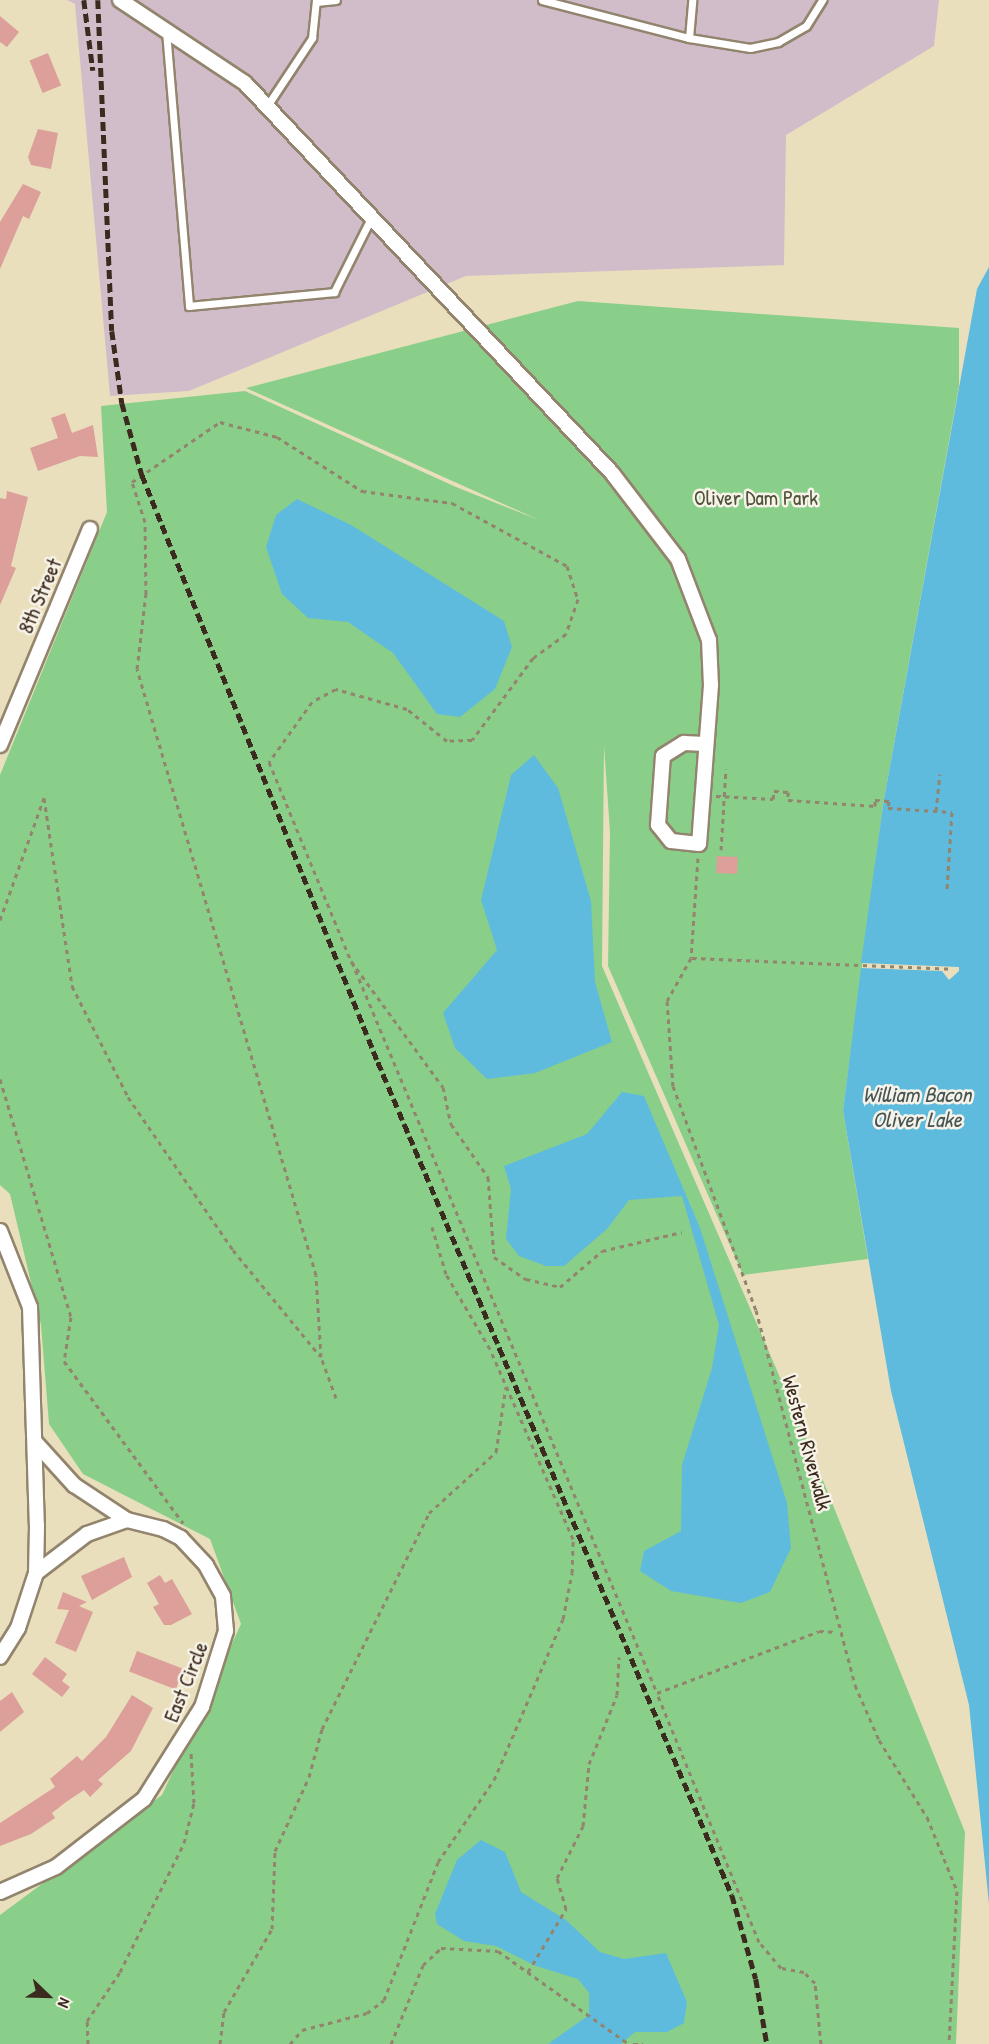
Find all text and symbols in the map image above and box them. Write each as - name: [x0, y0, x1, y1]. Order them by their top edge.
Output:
- park label: Oliver Dam Park: [694, 485, 818, 511]
- street label: 8th Street: [13, 555, 67, 637]
- water label: William Bacon Oliver Lake: [863, 1081, 971, 1132]
- street label: Western Riverwalk: [777, 1373, 837, 1513]
- street label: East Circle: [159, 1638, 213, 1726]
- north arrow: [18, 1966, 78, 2026]
- text: N: [53, 1995, 76, 2011]

